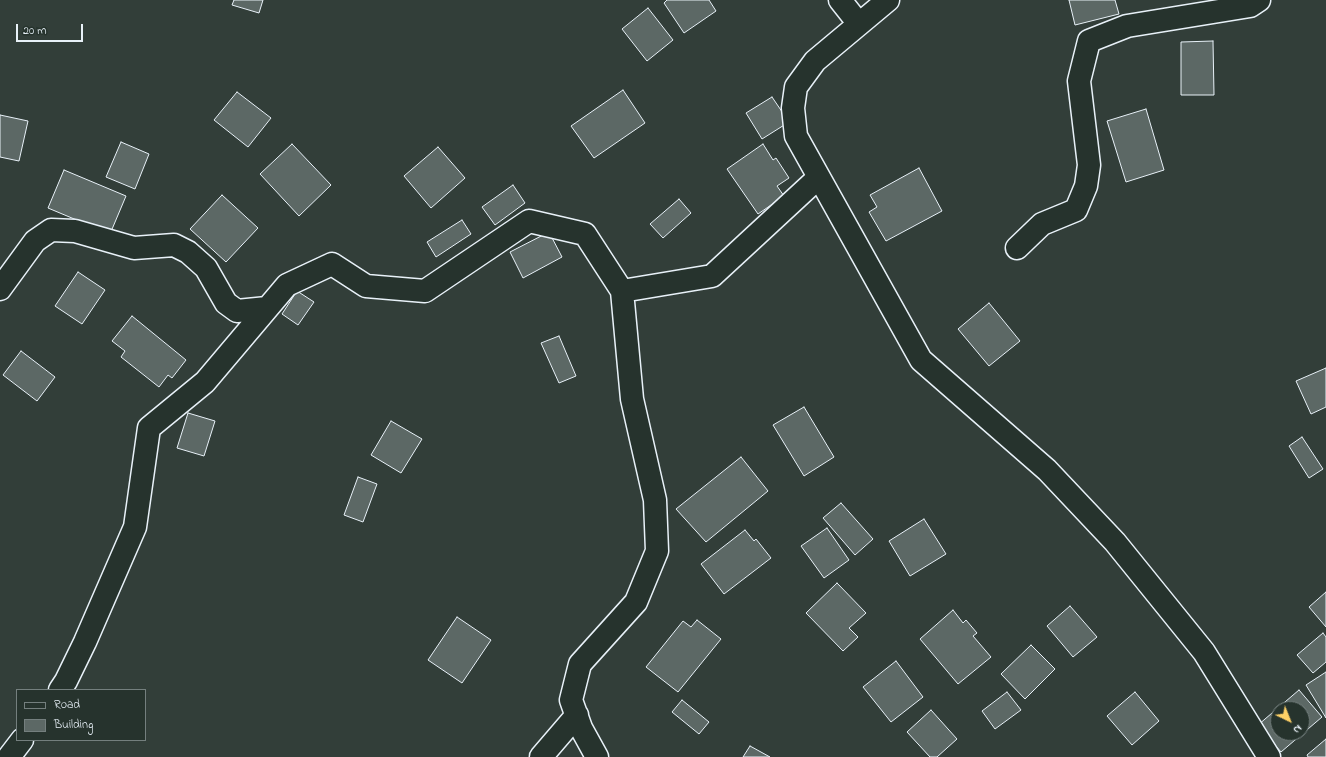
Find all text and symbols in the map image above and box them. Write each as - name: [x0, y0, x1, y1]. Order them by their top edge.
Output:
- scale bar: [18, 16, 85, 42]
- text: 20 m: [23, 22, 46, 40]
- legend: [16, 689, 146, 741]
- text: Road: [54, 696, 80, 714]
- north arrow: [1270, 701, 1310, 741]
- text: Building: [54, 716, 93, 734]
- text: N: [1289, 721, 1306, 737]

